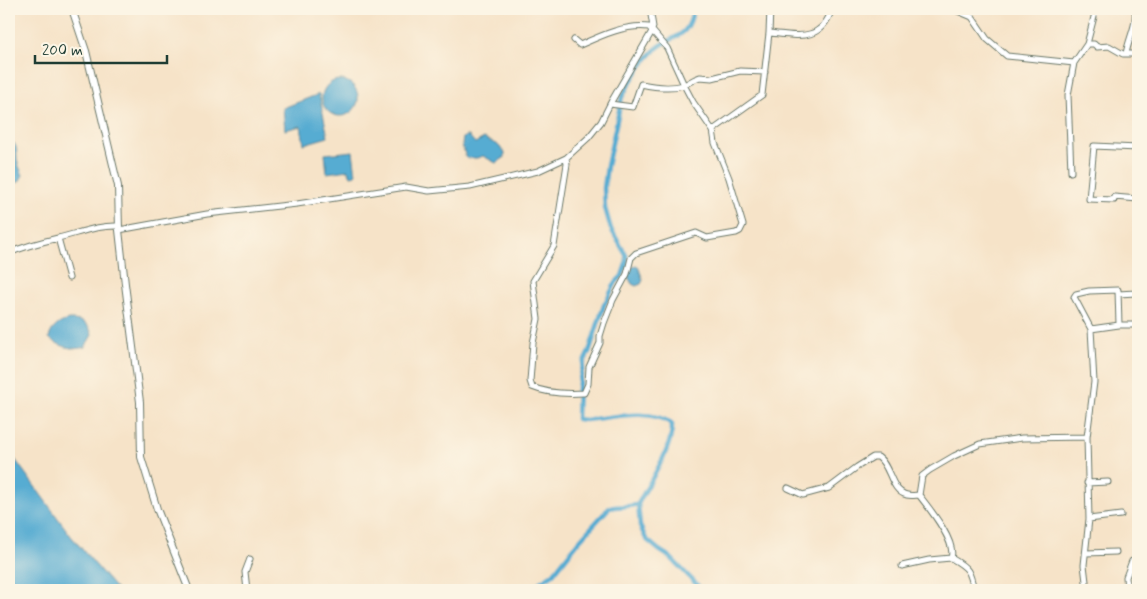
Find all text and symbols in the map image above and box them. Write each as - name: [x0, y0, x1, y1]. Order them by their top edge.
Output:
- scale bar: [35, 32, 168, 64]
- text: 200 m: [42, 41, 83, 61]

